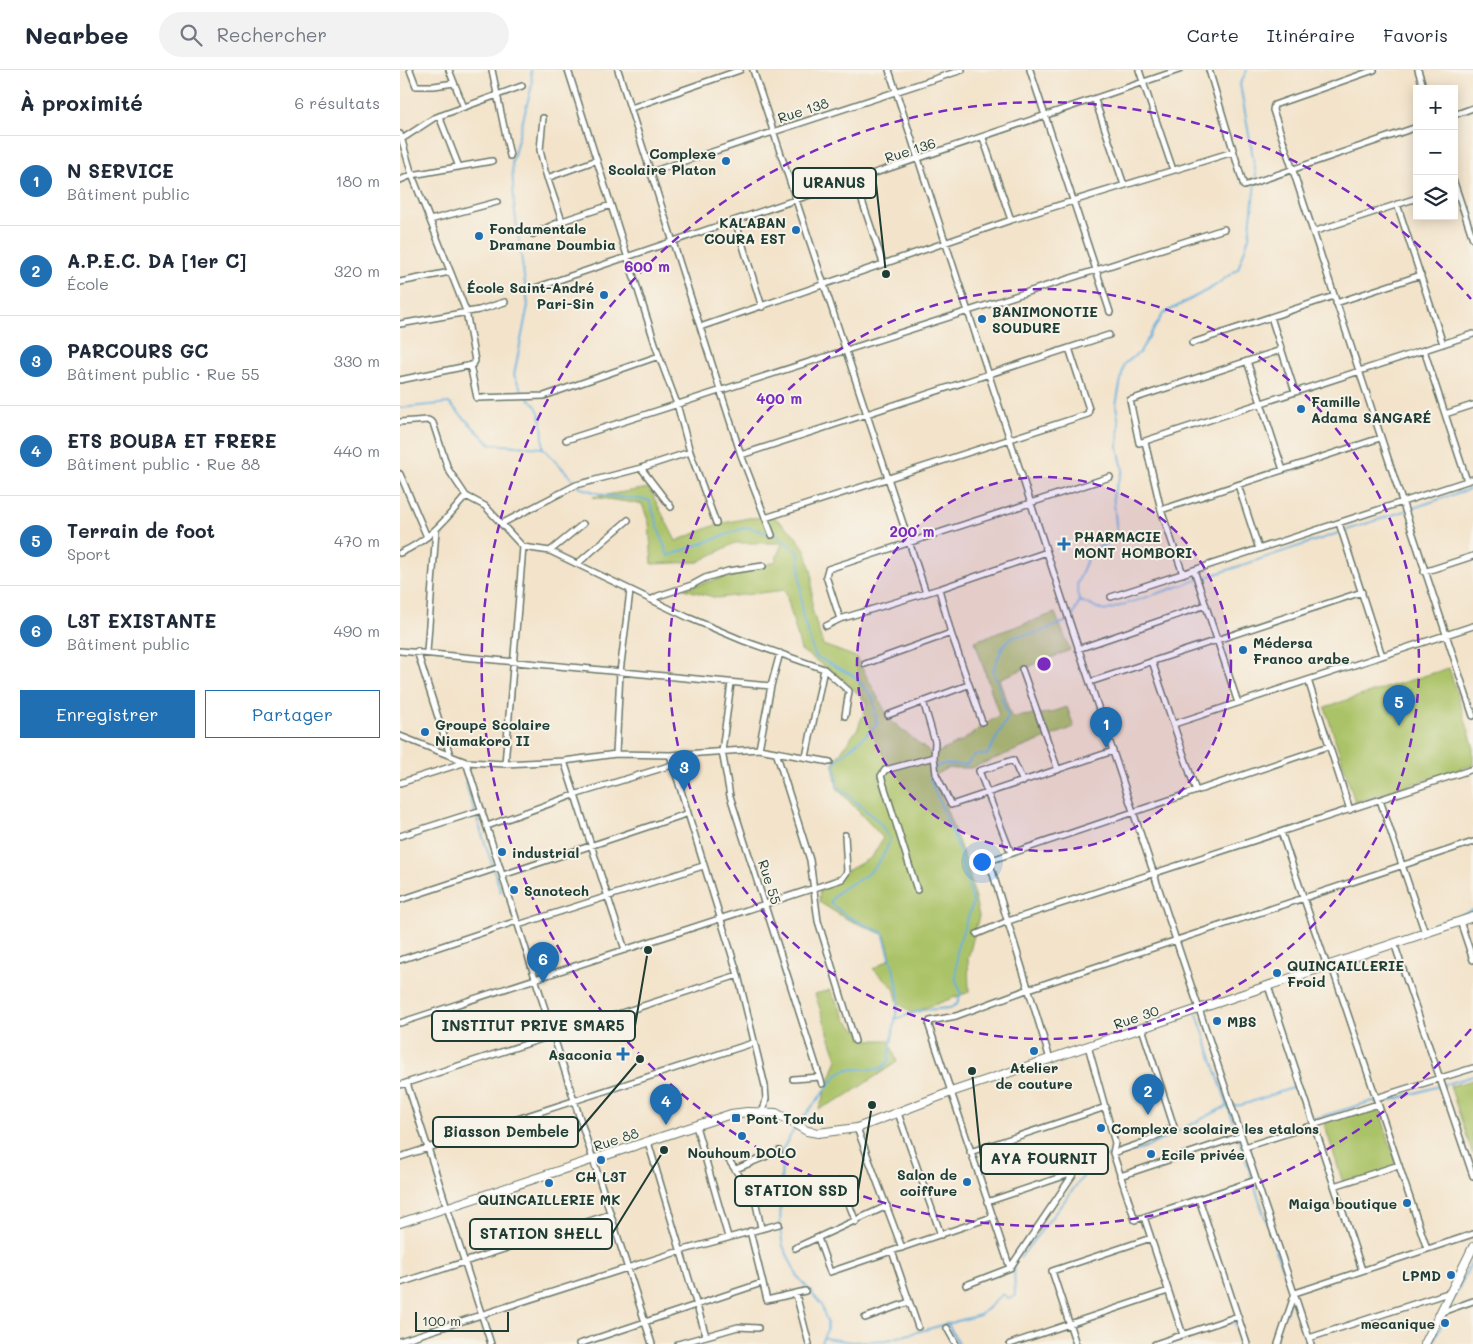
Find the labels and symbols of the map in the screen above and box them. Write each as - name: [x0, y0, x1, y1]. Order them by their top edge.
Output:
- street label: Rue 138: [775, 93, 831, 127]
- street label: Rue 136: [882, 133, 938, 167]
- place label: Complexe Scolaire Platon: [608, 144, 716, 179]
- marker: Complexe Scolaire Platon: [720, 155, 732, 167]
- callout: URANUS: [793, 168, 876, 198]
- text: URANUS: [803, 172, 865, 192]
- place label: KALABAN COURA EST: [704, 213, 786, 248]
- place label: Fondamentale Dramane Doumbia: [489, 219, 616, 254]
- marker: KALABAN COURA EST: [790, 224, 802, 236]
- marker: Fondamentale Dramane Doumbia: [473, 230, 485, 242]
- text: 600 m: [624, 256, 670, 276]
- place label: École Saint-André Pari-Sin: [466, 278, 594, 313]
- marker: École Saint-André Pari-Sin: [598, 289, 610, 301]
- place label: BANIMONOTIE SOUDURE: [992, 302, 1098, 337]
- marker: BANIMONOTIE SOUDURE: [976, 313, 988, 325]
- text: 400 m: [756, 388, 802, 408]
- place label: Famille Adama SANGARÉ: [1311, 392, 1431, 427]
- marker: Famille Adama SANGARÉ: [1295, 403, 1307, 415]
- text: 200 m: [890, 521, 935, 541]
- place label: PHARMACIE MONT HOMBORI: [1074, 527, 1192, 562]
- marker: PHARMACIE MONT HOMBORI: [1058, 538, 1070, 550]
- place label: Médersa Franco arabe: [1253, 633, 1350, 668]
- marker: Médersa Franco arabe: [1237, 644, 1249, 656]
- centre of rings: [1035, 655, 1053, 673]
- pin: 5: [1383, 685, 1415, 726]
- pin: 1: [1090, 707, 1122, 748]
- place label: Groupe Scolaire Niamakoro II: [435, 715, 550, 750]
- marker: Groupe Scolaire Niamakoro II: [419, 726, 431, 738]
- pin: 3: [668, 750, 700, 791]
- place label: industrial: [512, 843, 579, 862]
- marker: industrial: [496, 846, 508, 858]
- your location: [969, 849, 995, 875]
- street label: Rue 55: [754, 857, 786, 907]
- place label: Sanotech: [524, 881, 589, 900]
- marker: Sanotech: [508, 884, 520, 896]
- pin: 6: [527, 942, 559, 983]
- place label: QUINCAILLERIE Froid: [1287, 956, 1404, 991]
- marker: QUINCAILLERIE Froid: [1271, 967, 1283, 979]
- street label: Rue 30: [1111, 1000, 1161, 1034]
- callout: INSTITUT PRIVE SMAR5: [432, 1011, 635, 1041]
- place label: MBS: [1227, 1012, 1257, 1031]
- text: INSTITUT PRIVE SMAR5: [442, 1015, 625, 1035]
- marker: MBS: [1211, 1015, 1223, 1027]
- place label: Asaconia: [548, 1045, 612, 1064]
- marker: Atelier de couture: [1028, 1045, 1040, 1057]
- marker: Asaconia: [616, 1047, 630, 1061]
- place label: Atelier de couture: [995, 1058, 1073, 1093]
- pin: 2: [1132, 1074, 1164, 1115]
- pin: 4: [650, 1084, 682, 1125]
- place label: Pont Tordu: [746, 1109, 824, 1128]
- marker: Pont Tordu: [730, 1112, 742, 1124]
- callout: Biasson Dembele: [433, 1117, 578, 1147]
- place label: Complexe scolaire les etalons: [1111, 1119, 1319, 1138]
- text: Biasson Dembele: [443, 1121, 569, 1141]
- marker: Complexe scolaire les etalons: [1095, 1122, 1107, 1134]
- street label: Rue 88: [591, 1123, 641, 1155]
- marker: Nouhoum DOLO: [736, 1130, 748, 1142]
- place label: Nouhoum DOLO: [688, 1143, 796, 1162]
- callout: AYA FOURNIT: [981, 1144, 1108, 1174]
- place label: Ecile privée: [1161, 1145, 1245, 1164]
- text: AYA FOURNIT: [991, 1148, 1098, 1168]
- marker: Ecile privée: [1145, 1148, 1157, 1160]
- marker: CH L3T: [595, 1154, 607, 1166]
- place label: Salon de coiffure: [897, 1165, 957, 1200]
- place label: CH L3T: [575, 1167, 627, 1186]
- callout: STATION SSD: [735, 1176, 858, 1206]
- marker: Salon de coiffure: [961, 1176, 973, 1188]
- marker: QUINCAILLERIE MK: [543, 1177, 555, 1189]
- text: STATION SSD: [744, 1180, 848, 1200]
- place label: QUINCAILLERIE MK: [478, 1190, 620, 1209]
- place label: Maiga boutique: [1289, 1194, 1397, 1213]
- marker: Maiga boutique: [1401, 1197, 1413, 1209]
- callout: STATION SHELL: [470, 1219, 612, 1249]
- text: STATION SHELL: [480, 1223, 603, 1243]
- place label: LPMD: [1402, 1266, 1441, 1285]
- marker: LPMD: [1445, 1269, 1457, 1281]
- scale bar: [415, 1309, 509, 1332]
- place label: mecanique: [1360, 1314, 1435, 1333]
- marker: mecanique: [1439, 1317, 1451, 1329]

